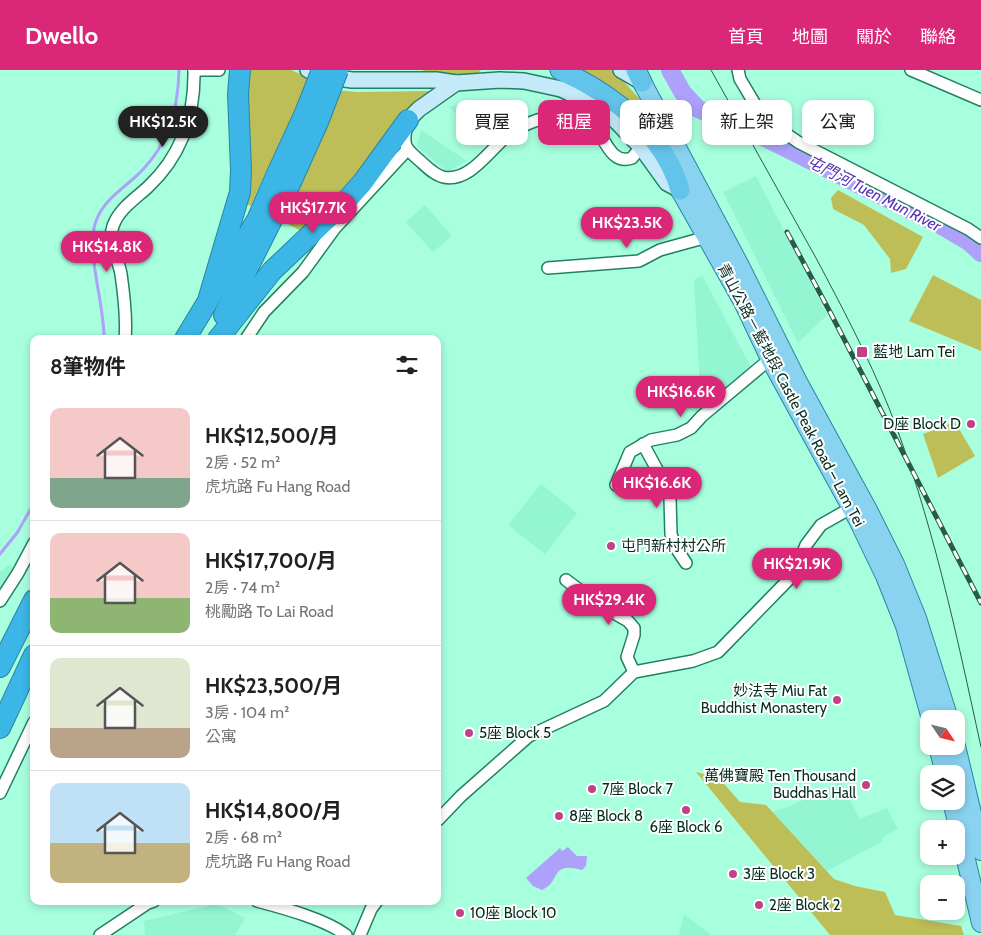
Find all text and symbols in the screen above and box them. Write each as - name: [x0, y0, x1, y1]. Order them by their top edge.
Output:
- text: Dwello: [25, 21, 98, 50]
- text: 首頁: [728, 26, 764, 48]
- text: 地圖: [792, 26, 828, 48]
- text: 關於: [856, 26, 892, 48]
- text: 聯絡: [920, 26, 956, 48]
- chip: 買屋: [456, 100, 528, 145]
- chip: 租屋: [538, 100, 610, 145]
- chip: 篩選: [620, 100, 692, 145]
- chip: 新上架: [702, 100, 792, 145]
- chip: 公寓: [802, 100, 874, 145]
- pin: HK$12.5K: [111, 106, 215, 148]
- text: HK$12.5K: [129, 112, 197, 131]
- water label: 屯門河 Tuen Mun River: [804, 151, 945, 236]
- pin: HK$17.7K: [261, 191, 365, 234]
- text: HK$17.7K: [280, 198, 346, 217]
- pin: HK$23.5K: [575, 206, 679, 249]
- text: HK$23.5K: [592, 213, 662, 232]
- pin: HK$14.8K: [55, 230, 159, 273]
- text: HK$14.8K: [72, 237, 142, 256]
- street label: 青山公路－藍地段 Castle Peak Road – Lam Tei: [714, 260, 868, 530]
- place label: 藍地 Lam Tei: [873, 343, 955, 361]
- marker: 藍地 Lam Tei: [855, 345, 869, 359]
- icon: filters: [393, 351, 421, 379]
- text: 8筆物件: [50, 354, 126, 379]
- pin: HK$16.6K: [629, 376, 733, 418]
- text: HK$16.6K: [647, 382, 715, 401]
- place label: D座 Block D: [883, 415, 961, 433]
- marker: D座 Block D: [965, 418, 977, 430]
- text: HK$12,500/月: [205, 423, 339, 448]
- icon: home: [90, 428, 150, 488]
- text: 2房 · 52 m²: [205, 453, 280, 472]
- pin: HK$16.6K: [605, 466, 709, 509]
- text: HK$16.6K: [623, 473, 691, 492]
- text: 虎坑路 Fu Hang Road: [205, 477, 350, 496]
- place label: 屯門新村村公所: [621, 537, 726, 555]
- marker: 屯門新村村公所: [605, 540, 617, 552]
- text: HK$17,700/月: [205, 548, 337, 573]
- pin: HK$21.9K: [745, 548, 849, 590]
- icon: home: [90, 553, 150, 613]
- text: HK$21.9K: [763, 554, 831, 573]
- text: 2房 · 74 m²: [205, 578, 280, 597]
- pin: HK$29.4K: [557, 584, 661, 626]
- text: HK$29.4K: [573, 590, 645, 609]
- text: 桃勵路 To Lai Road: [205, 602, 334, 621]
- text: HK$23,500/月: [205, 673, 342, 698]
- icon: home: [90, 678, 150, 738]
- place label: 妙法寺 Miu Fat Buddhist Monastery: [701, 682, 827, 717]
- marker: 妙法寺 Miu Fat Buddhist Monastery: [831, 694, 843, 706]
- text: 3房 · 104 m²: [205, 703, 289, 722]
- north arrow: [920, 710, 965, 755]
- map controls: [920, 710, 965, 920]
- place label: 5座 Block 5: [479, 724, 551, 742]
- text: 公寓: [205, 727, 237, 746]
- marker: 5座 Block 5: [463, 727, 475, 739]
- button: layers: [920, 765, 965, 810]
- place label: 萬佛寶殿 Ten Thousand Buddhas Hall: [704, 767, 856, 802]
- marker: 萬佛寶殿 Ten Thousand Buddhas Hall: [860, 779, 872, 791]
- place label: 7座 Block 7: [602, 780, 673, 798]
- marker: 7座 Block 7: [586, 783, 598, 795]
- text: HK$14,800/月: [205, 798, 342, 823]
- icon: home: [90, 803, 150, 863]
- marker: 6座 Block 6: [680, 804, 692, 816]
- place label: 8座 Block 8: [569, 807, 643, 825]
- marker: 8座 Block 8: [553, 810, 565, 822]
- place label: 6座 Block 6: [650, 818, 722, 836]
- button: +: [920, 820, 965, 865]
- text: 2房 · 68 m²: [205, 828, 282, 847]
- text: 虎坑路 Fu Hang Road: [205, 852, 350, 871]
- place label: 3座 Block 3: [743, 865, 815, 883]
- marker: 3座 Block 3: [727, 868, 739, 880]
- button: −: [920, 875, 965, 920]
- place label: 2座 Block 2: [769, 896, 841, 914]
- marker: 2座 Block 2: [753, 899, 765, 911]
- place label: 10座 Block 10: [470, 904, 557, 922]
- marker: 10座 Block 10: [454, 907, 466, 919]

